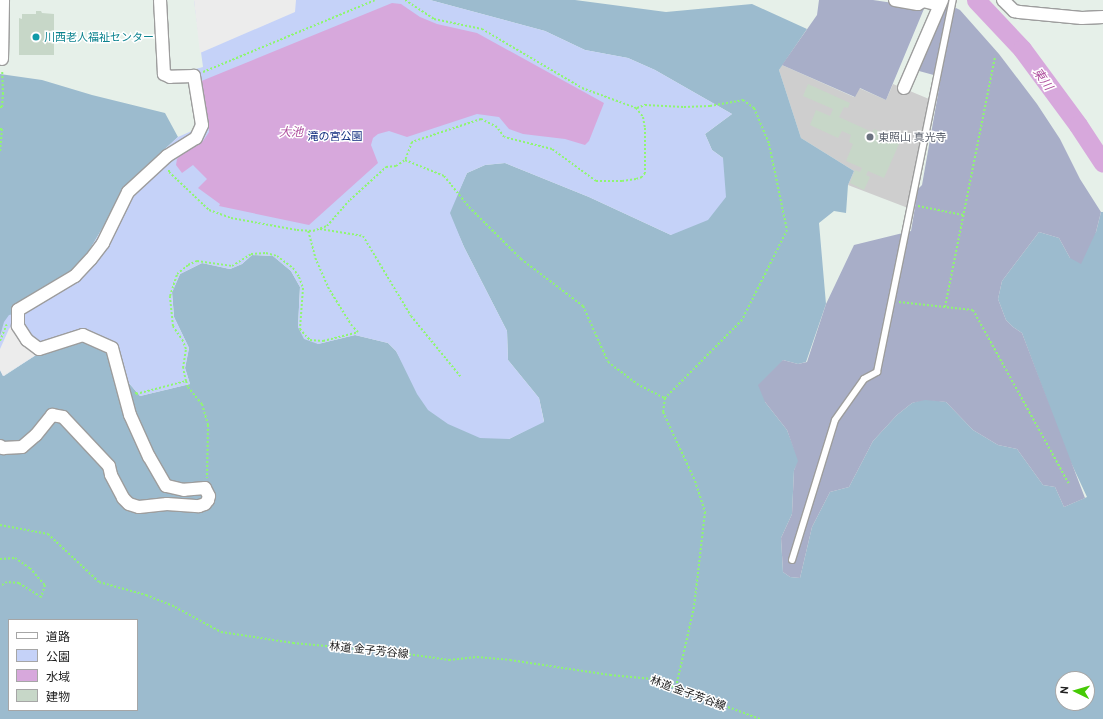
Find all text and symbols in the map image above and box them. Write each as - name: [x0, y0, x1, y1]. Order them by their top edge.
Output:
- place label: 川西老人福祉センター: [44, 30, 154, 44]
- marker: 川西老人福祉センター: [31, 32, 41, 42]
- water label: 東川: [1030, 65, 1056, 93]
- water label: 大池: [279, 125, 303, 139]
- park label: 滝の宮公園: [308, 129, 362, 143]
- place label: 東照山 真光寺: [878, 130, 946, 144]
- marker: 東照山 真光寺: [865, 132, 875, 142]
- legend: [8, 619, 138, 711]
- text: 道路: [46, 629, 70, 644]
- street label: 林道 金子芳谷線: [329, 639, 409, 661]
- text: 公園: [46, 649, 70, 664]
- text: 水域: [46, 669, 70, 684]
- north arrow: [1055, 671, 1095, 711]
- street label: 林道 金子芳谷線: [648, 673, 728, 713]
- text: N: [1057, 686, 1071, 695]
- text: 建物: [46, 689, 70, 704]

